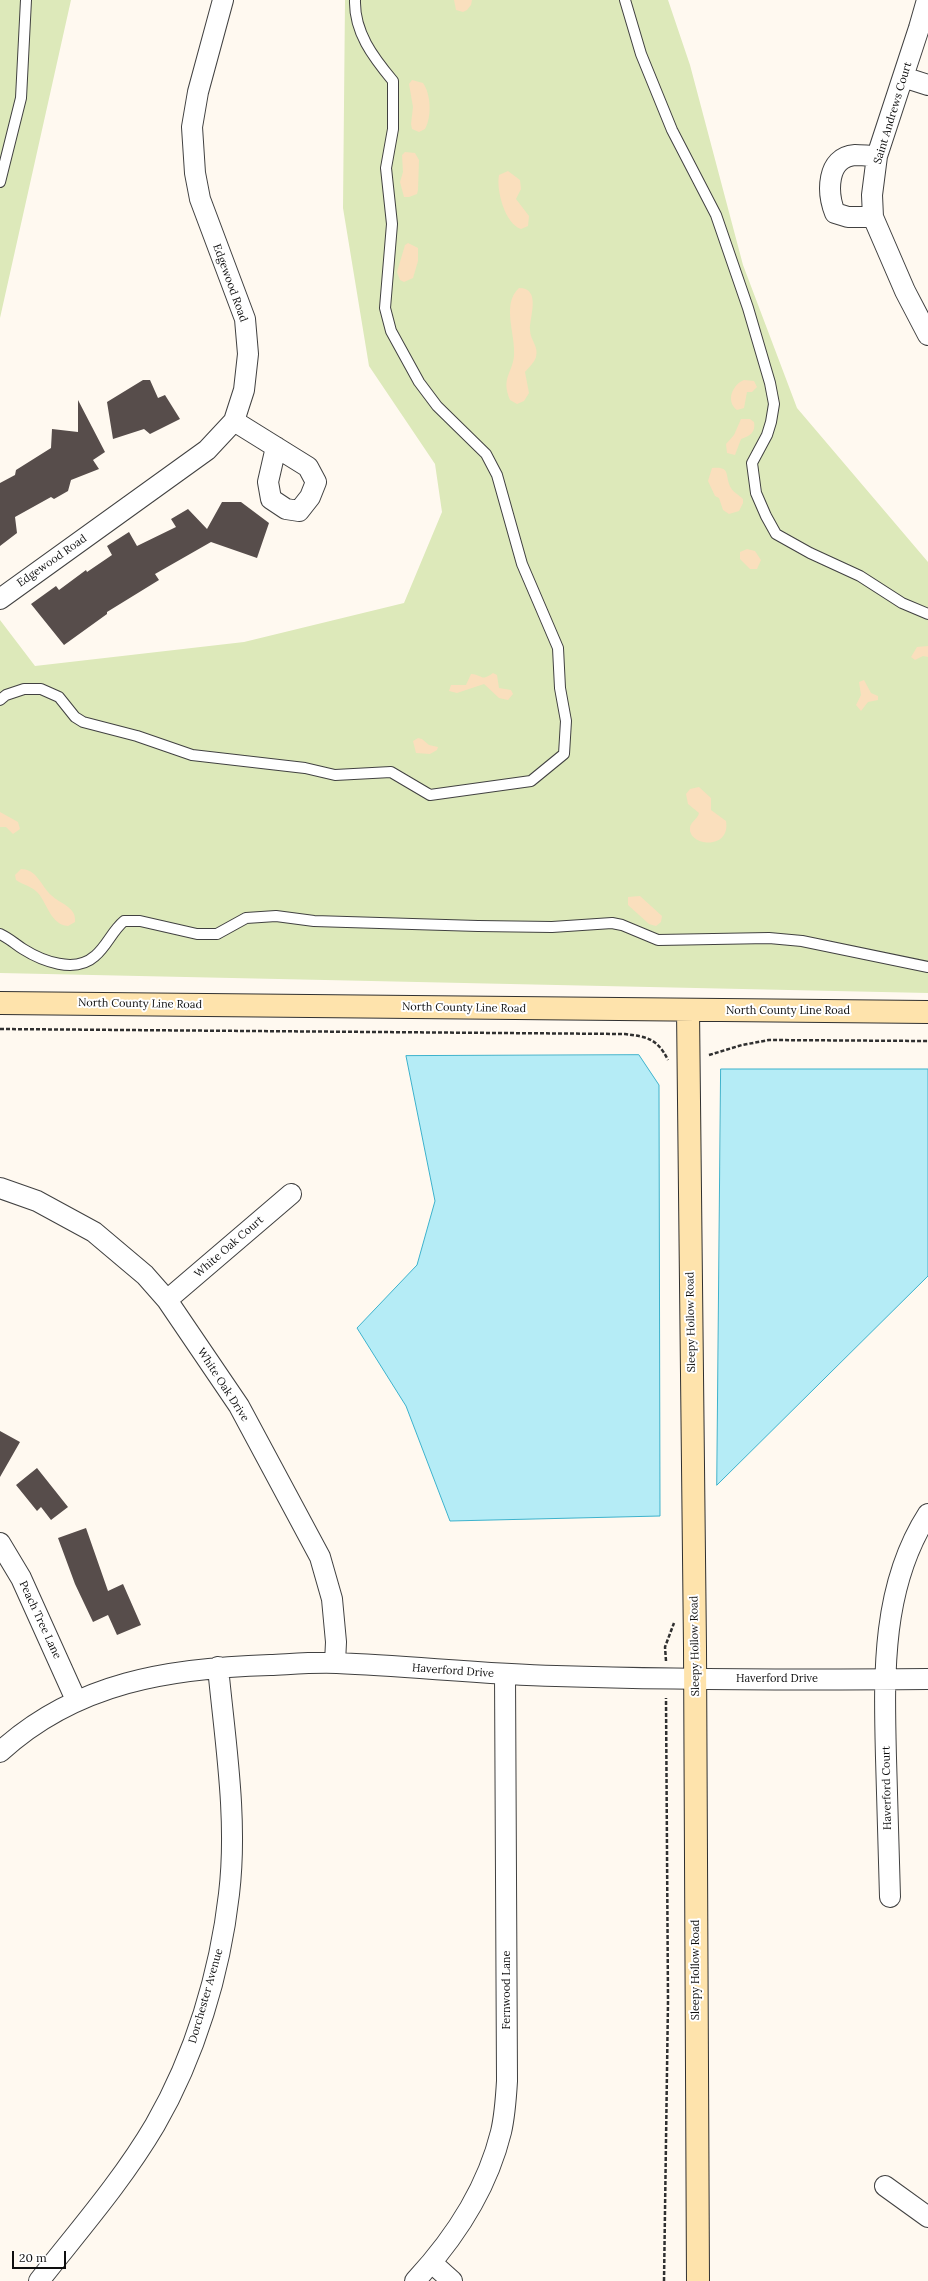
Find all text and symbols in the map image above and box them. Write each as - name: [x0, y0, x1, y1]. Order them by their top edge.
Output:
- street label: Saint Andrews Court: [871, 60, 915, 166]
- street label: Edgewood Road: [210, 242, 250, 324]
- street label: Edgewood Road: [15, 532, 89, 590]
- street label: North County Line Road: [78, 996, 202, 1012]
- street label: North County Line Road: [402, 1000, 526, 1016]
- street label: North County Line Road: [726, 1004, 850, 1018]
- street label: White Oak Court: [192, 1213, 266, 1281]
- street label: Sleepy Hollow Road: [684, 1272, 698, 1372]
- street label: White Oak Drive: [194, 1346, 252, 1424]
- street label: Peach Tree Lane: [16, 1579, 64, 1661]
- street label: Sleepy Hollow Road: [688, 1596, 702, 1696]
- street label: Haverford Drive: [412, 1662, 494, 1680]
- street label: Haverford Drive: [736, 1672, 818, 1686]
- street label: Haverford Court: [880, 1746, 894, 1830]
- street label: Sleepy Hollow Road: [689, 1920, 703, 2020]
- street label: Dorchester Avenue: [186, 1947, 226, 2045]
- street label: Fernwood Lane: [500, 1950, 514, 2030]
- scale bar: [14, 2243, 68, 2269]
- text: 20 m: [19, 2250, 47, 2265]

